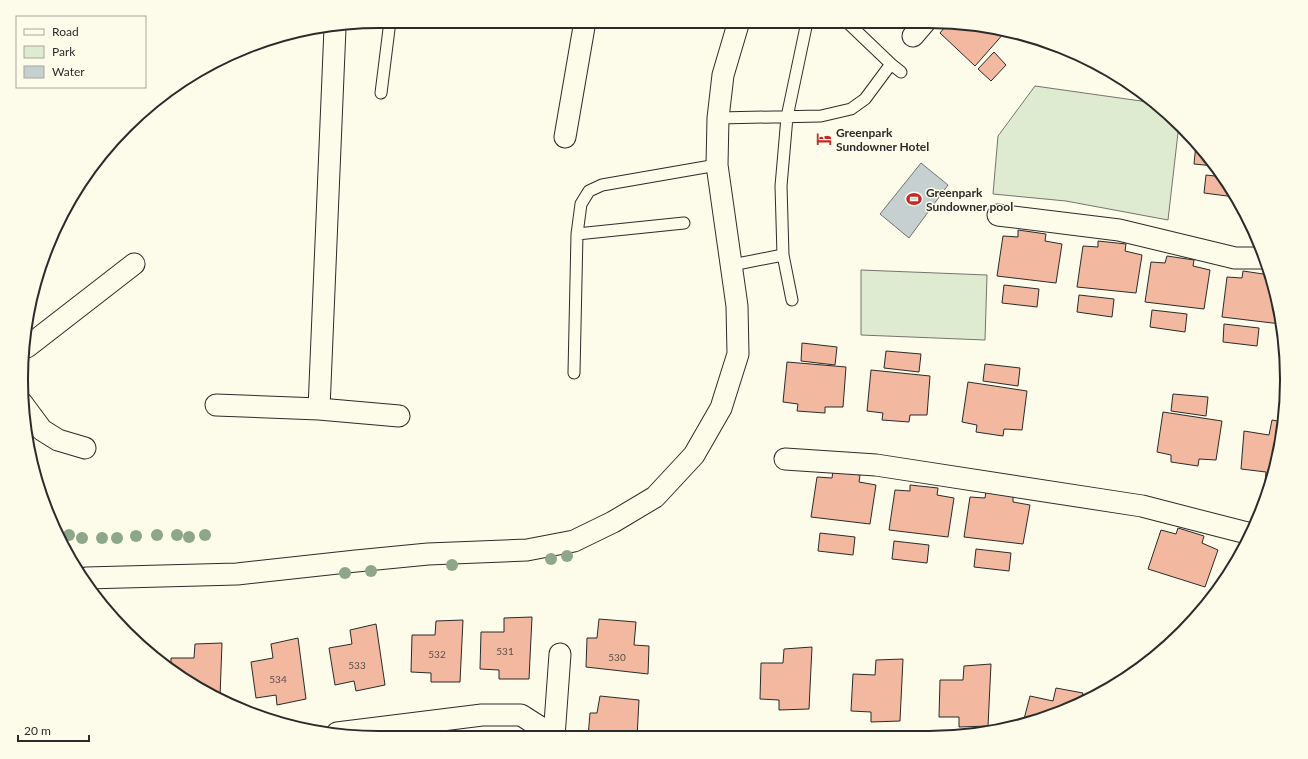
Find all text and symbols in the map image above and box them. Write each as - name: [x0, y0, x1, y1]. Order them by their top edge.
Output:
- legend: [16, 16, 146, 88]
- text: Road: [52, 24, 79, 39]
- text: Park: [52, 44, 76, 59]
- text: Water: [52, 64, 85, 79]
- place label: Greenpark Sundowner Hotel: [836, 125, 929, 154]
- hotel icon: Greenpark Sundowner Hotel: [815, 130, 833, 148]
- place label: Greenpark Sundowner pool: [926, 185, 1013, 214]
- sports icon: Greenpark Sundowner pool: [905, 190, 923, 208]
- house number: 531: [496, 645, 514, 657]
- house number: 532: [428, 648, 446, 660]
- house number: 530: [608, 651, 626, 663]
- house number: 533: [348, 659, 366, 671]
- house number: 534: [269, 673, 287, 685]
- scale bar: [18, 717, 89, 743]
- text: 20 m: [24, 723, 51, 738]

